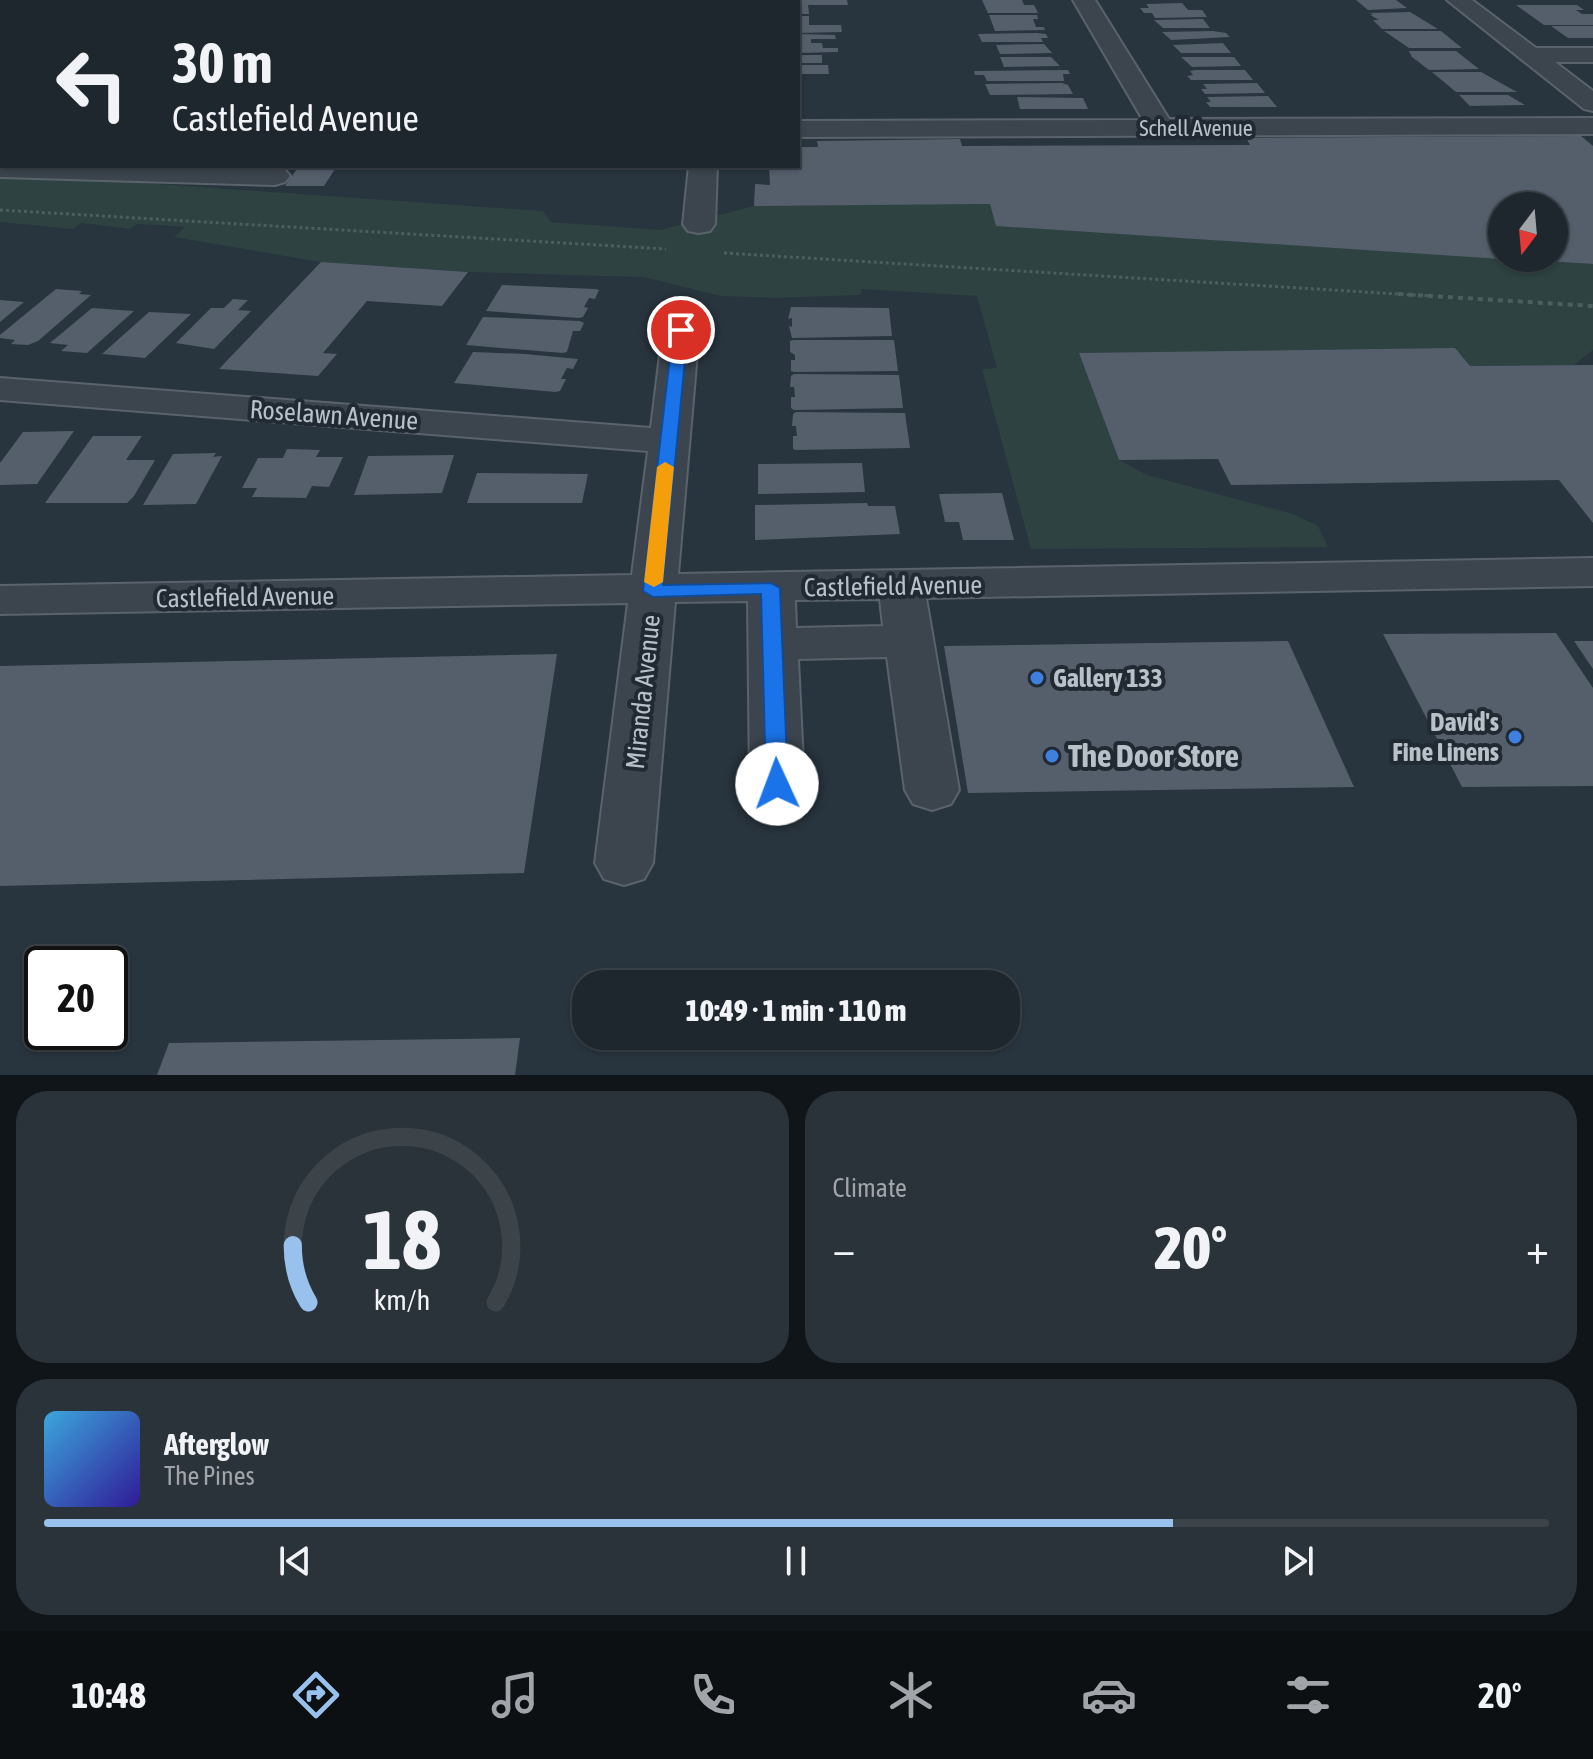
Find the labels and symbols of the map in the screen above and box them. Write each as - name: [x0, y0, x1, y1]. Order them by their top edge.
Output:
- street label: Schell Avenue: [1139, 115, 1253, 141]
- north arrow: [1488, 192, 1568, 272]
- pin: [647, 296, 715, 364]
- street label: Roselawn Avenue: [249, 394, 419, 436]
- street label: Castlefield Avenue: [804, 569, 982, 603]
- street label: Castlefield Avenue: [156, 580, 334, 614]
- street label: Miranda Avenue: [620, 613, 666, 771]
- place label: Gallery 133: [1053, 663, 1163, 693]
- marker: Gallery 133: [1028, 669, 1046, 687]
- place label: David's Fine Linens: [1392, 707, 1499, 767]
- marker: David's Fine Linens: [1506, 728, 1524, 746]
- place label: The Door Store: [1068, 737, 1239, 774]
- position arrow: [735, 742, 819, 826]
- marker: The Door Store: [1043, 747, 1061, 765]
- speed limit sign: 20: [24, 946, 128, 1050]

